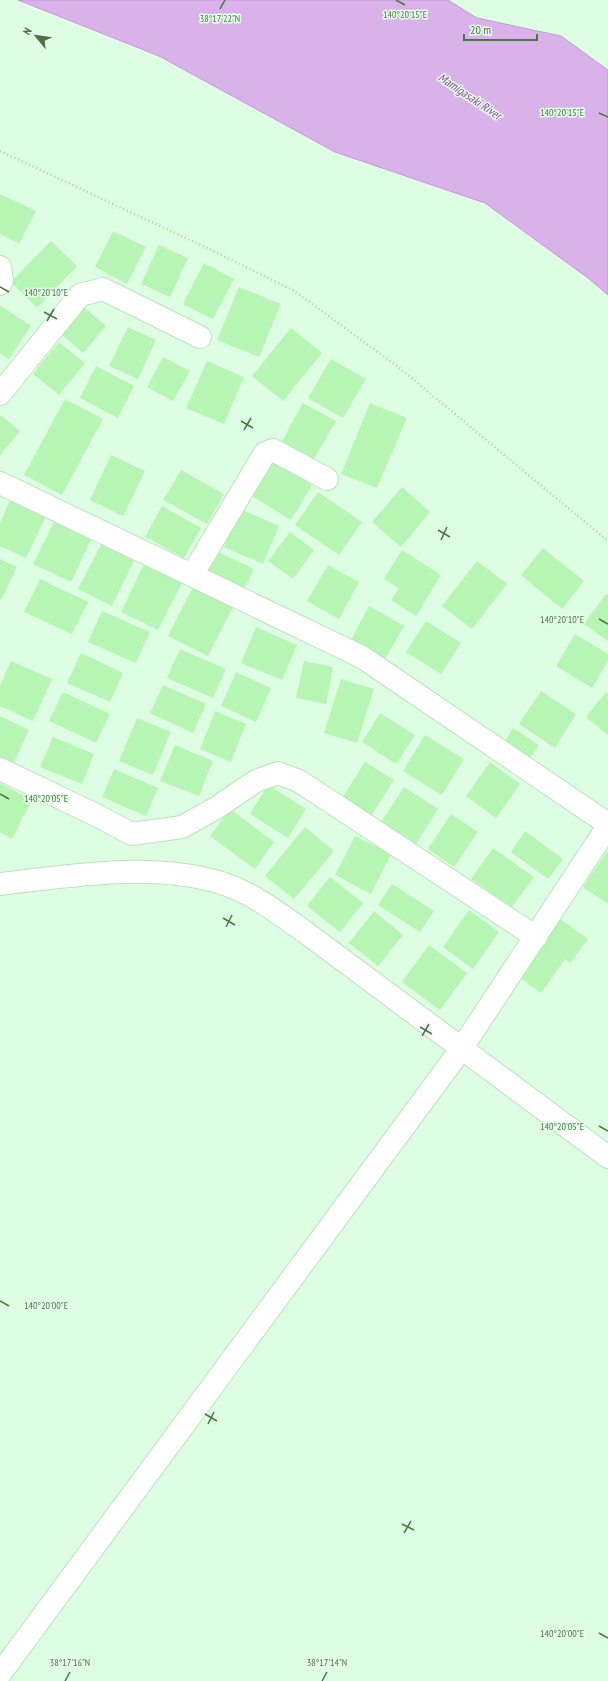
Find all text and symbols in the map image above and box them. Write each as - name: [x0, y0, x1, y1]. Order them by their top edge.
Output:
- text: 140°20'15"E: [383, 8, 427, 21]
- text: 38°17'22"N: [200, 12, 240, 25]
- north arrow: [16, 16, 56, 56]
- scale bar: [464, 16, 537, 42]
- text: 20 m: [470, 22, 491, 37]
- text: N: [20, 25, 35, 37]
- water label: Mamigasaki River: [436, 69, 506, 124]
- text: 140°20'15"E: [540, 106, 584, 119]
- text: 140°20'10"E: [24, 286, 68, 299]
- text: 140°20'10"E: [540, 613, 584, 626]
- text: 140°20'05"E: [24, 792, 68, 805]
- text: 140°20'05"E: [540, 1120, 584, 1133]
- text: 140°20'00"E: [24, 1299, 68, 1312]
- text: 140°20'00"E: [540, 1627, 584, 1640]
- text: 38°17'16"N: [50, 1656, 90, 1669]
- text: 38°17'14"N: [307, 1656, 347, 1669]

